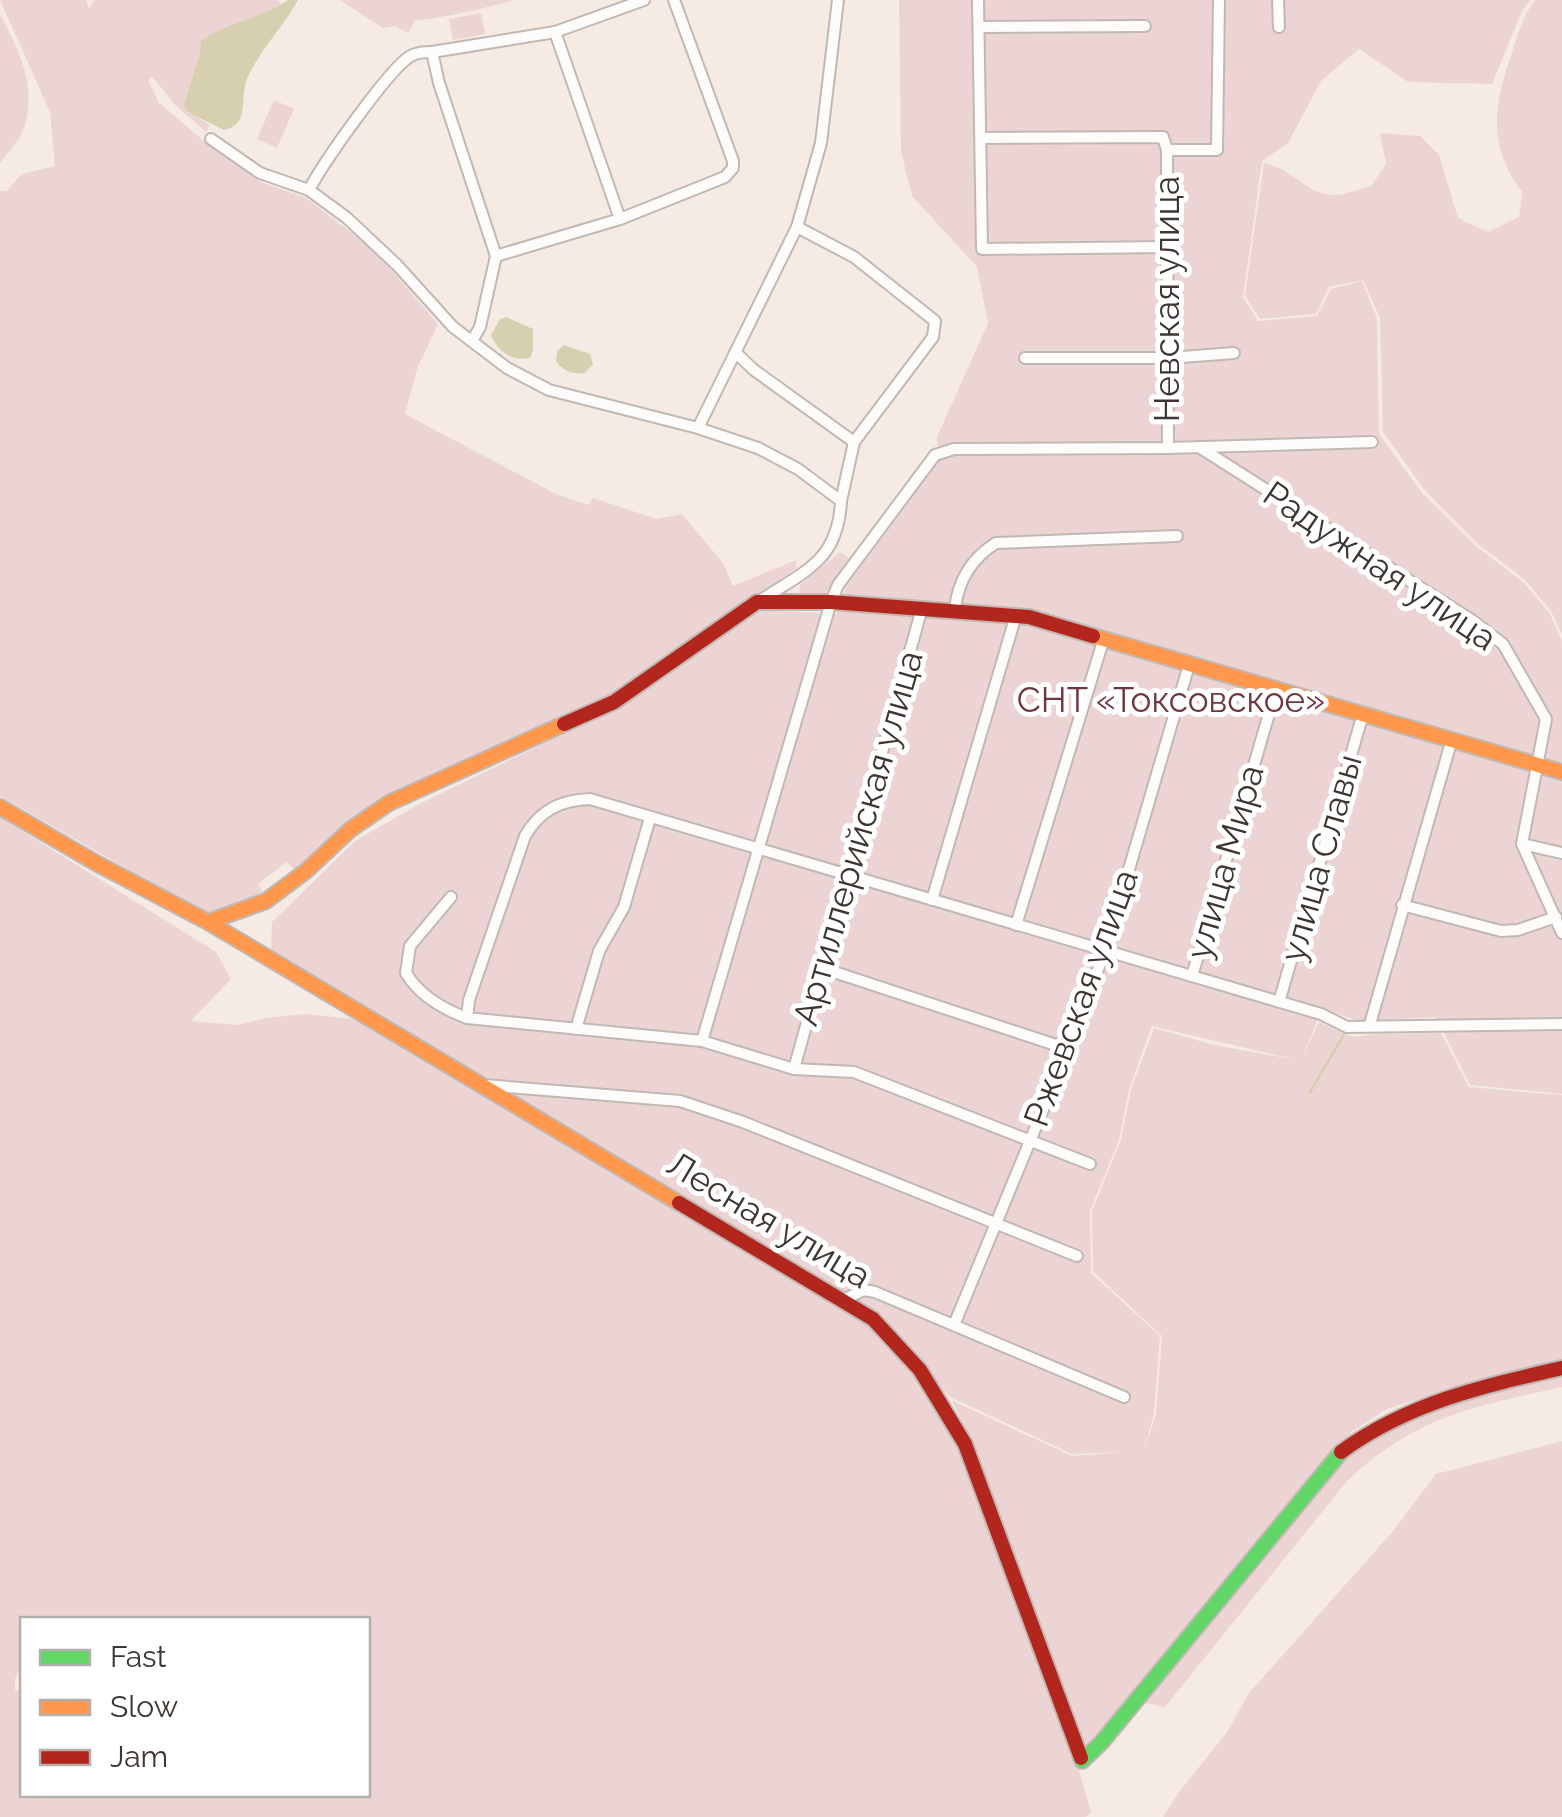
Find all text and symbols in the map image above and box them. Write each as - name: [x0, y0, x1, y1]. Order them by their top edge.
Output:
- street label: Невская улица: [1146, 176, 1187, 422]
- street label: Радужная улица: [1256, 473, 1505, 659]
- street label: Артиллерийская улица: [784, 646, 931, 1030]
- park label: СНТ «Токсовское»: [1017, 679, 1325, 720]
- street label: улица Славы: [1271, 750, 1370, 966]
- street label: улица Мира: [1177, 760, 1272, 964]
- street label: Ржевская улица: [1015, 864, 1146, 1132]
- street label: Лесная улица: [660, 1143, 878, 1296]
- legend: [20, 1617, 370, 1797]
- text: Fast: [110, 1639, 167, 1674]
- text: Slow: [110, 1689, 178, 1724]
- text: Jam: [110, 1739, 168, 1774]

